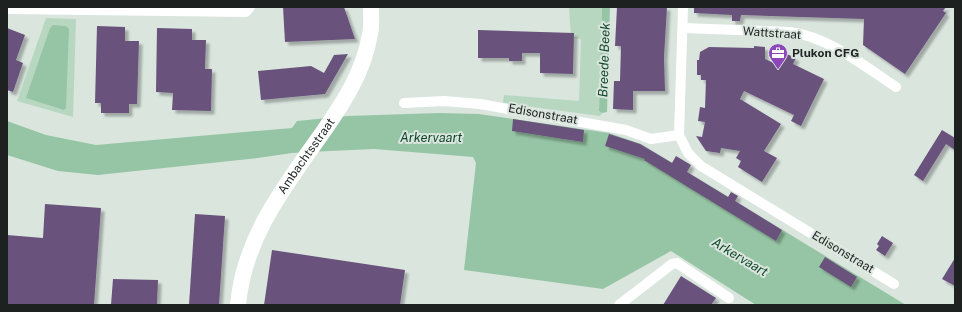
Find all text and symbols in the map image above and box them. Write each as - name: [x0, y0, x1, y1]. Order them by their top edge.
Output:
- water label: Breede Beek: [595, 22, 613, 98]
- street label: Wattstraat: [742, 24, 802, 42]
- office icon: Plukon CFG: [767, 42, 789, 70]
- place label: Plukon CFG: [792, 46, 859, 60]
- street label: Edisonstraat: [507, 101, 579, 127]
- street label: Ambachtsstraat: [275, 115, 338, 197]
- water label: Arkervaart: [400, 130, 462, 145]
- street label: Edisonstraat: [809, 228, 877, 276]
- water label: Arkervaart: [709, 235, 771, 279]

